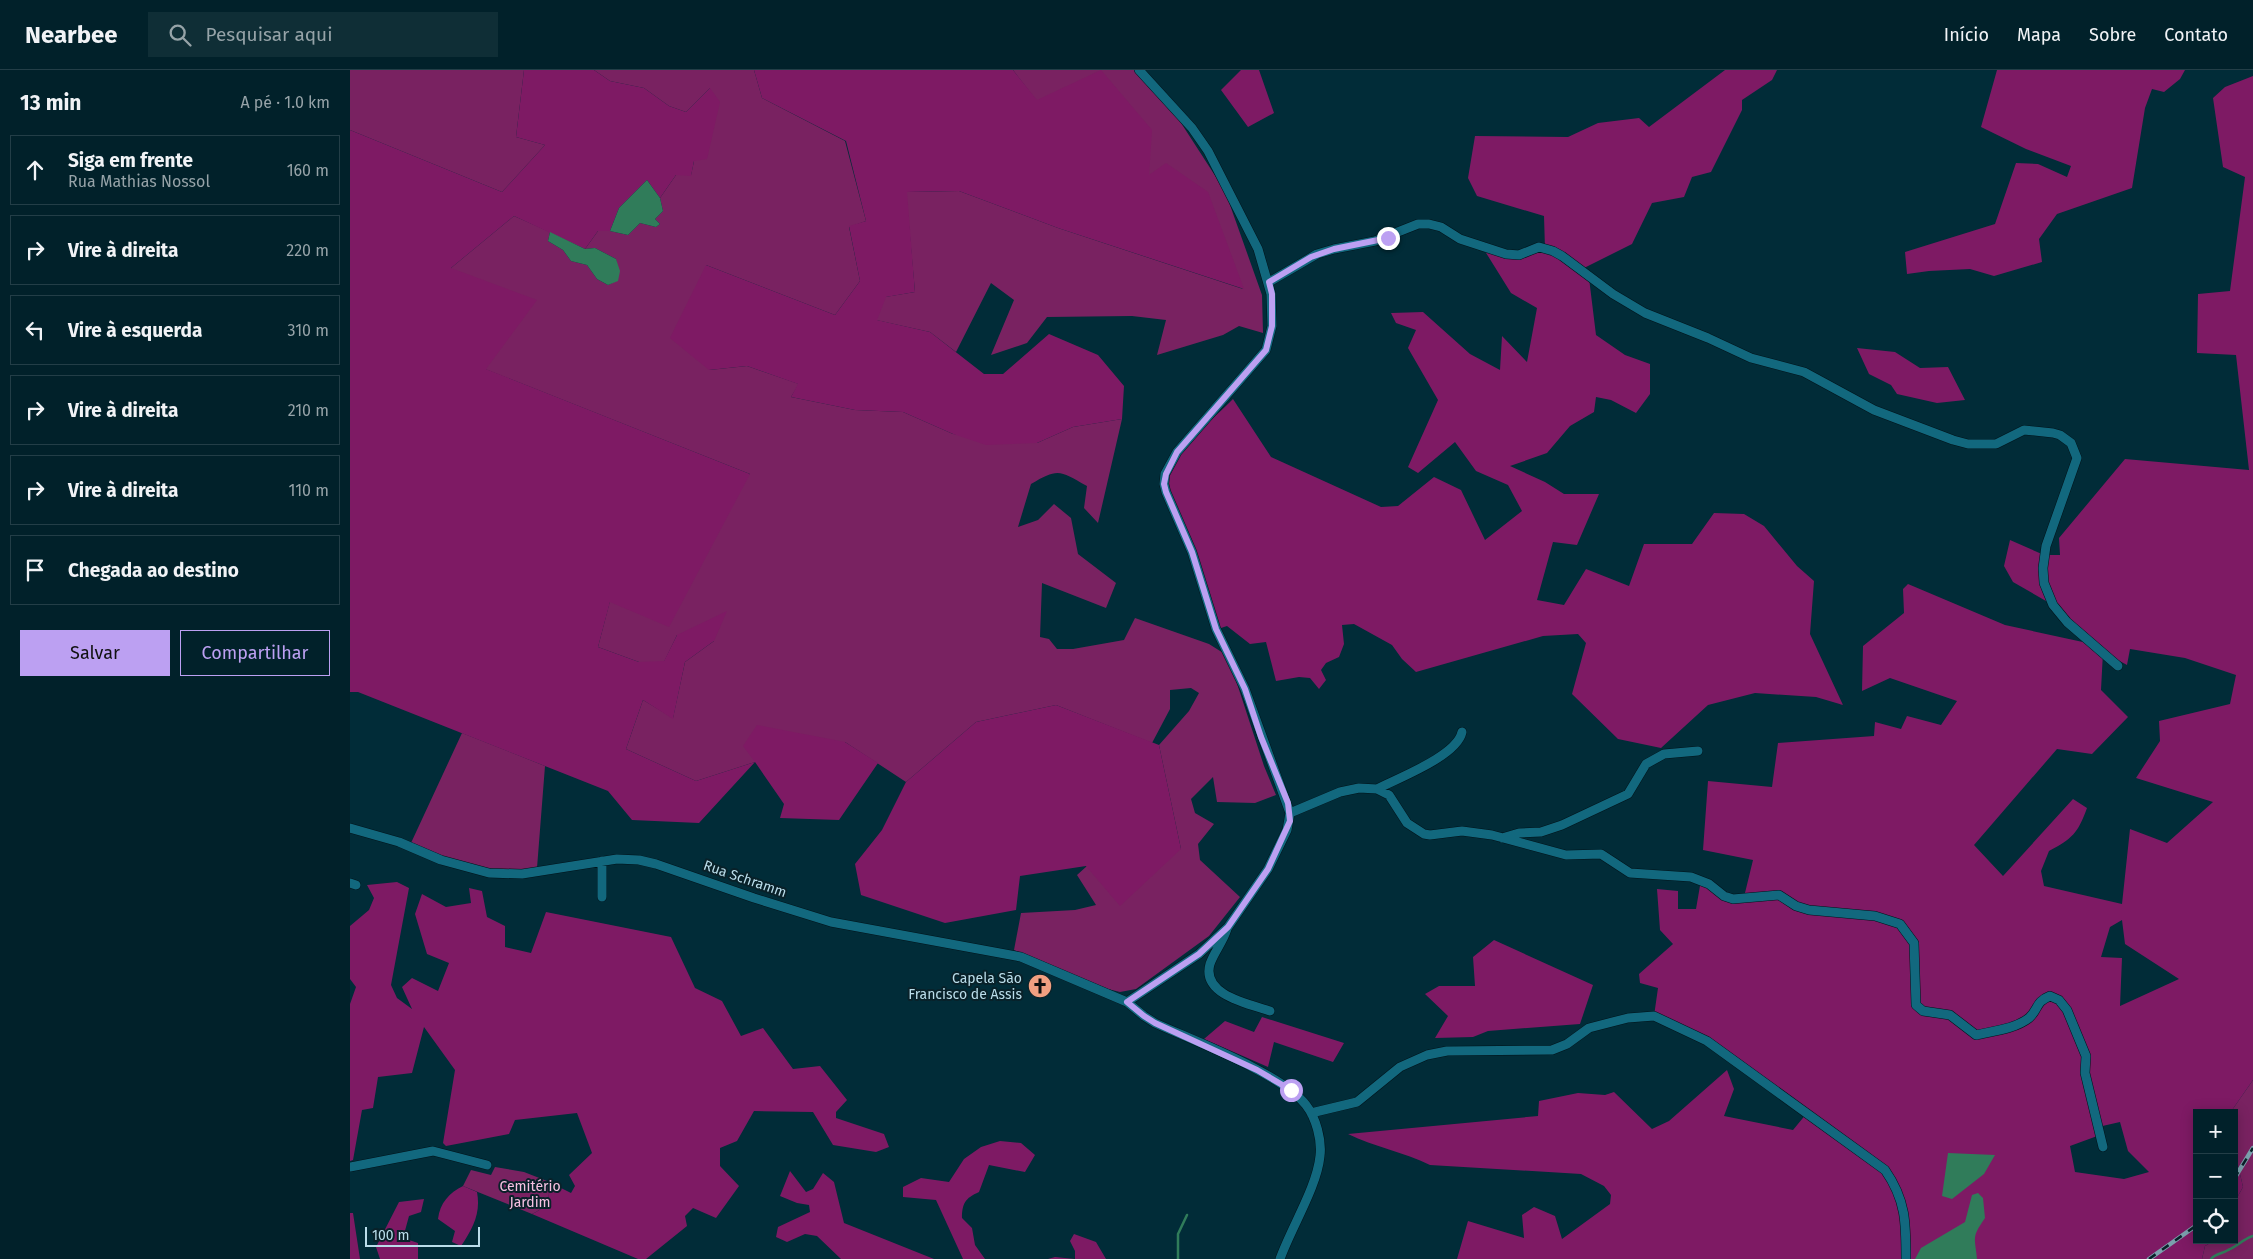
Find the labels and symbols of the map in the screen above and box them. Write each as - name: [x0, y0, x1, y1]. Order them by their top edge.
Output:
- route end: [1377, 227, 1400, 250]
- street label: Rua Schramm: [701, 857, 789, 901]
- place label: Capela São Francisco de Assis: [908, 970, 1022, 1003]
- church icon: Capela São Francisco de Assis: [1027, 973, 1053, 999]
- route start: [1280, 1079, 1303, 1102]
- park label: Cemitério Jardim: [499, 1178, 561, 1211]
- scale bar: [365, 1224, 480, 1247]

